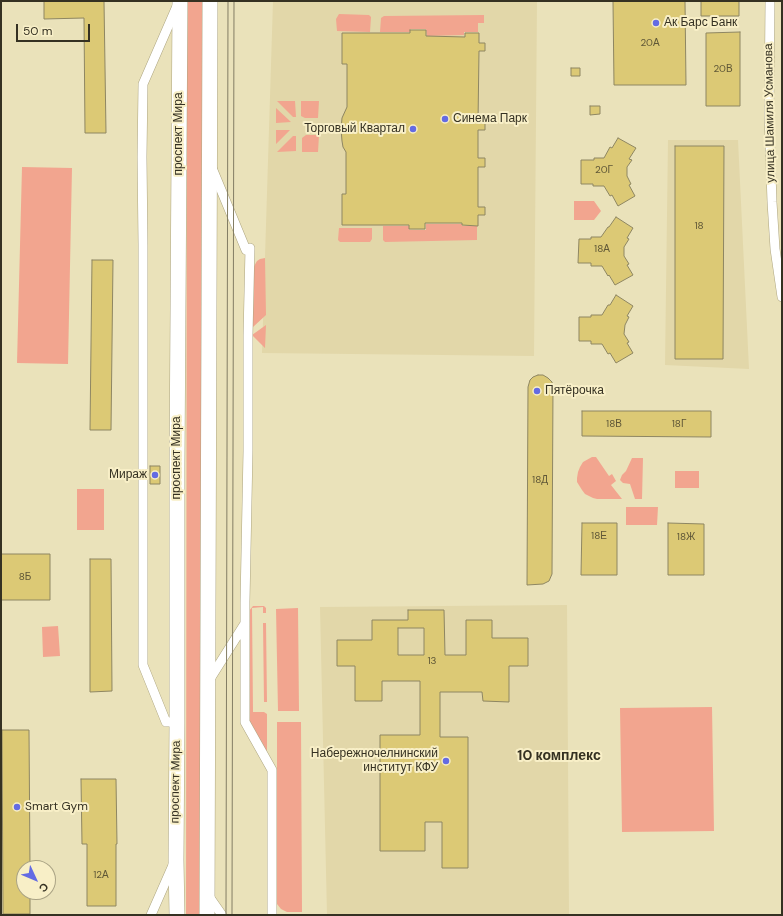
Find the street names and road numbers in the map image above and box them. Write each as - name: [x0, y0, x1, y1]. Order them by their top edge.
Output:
- street label: улица Шамиля Усманова: [762, 43, 778, 183]
- street label: проспект Мира: [172, 92, 186, 176]
- street label: проспект Мира: [170, 416, 184, 500]
- street label: проспект Мира: [168, 740, 184, 824]

